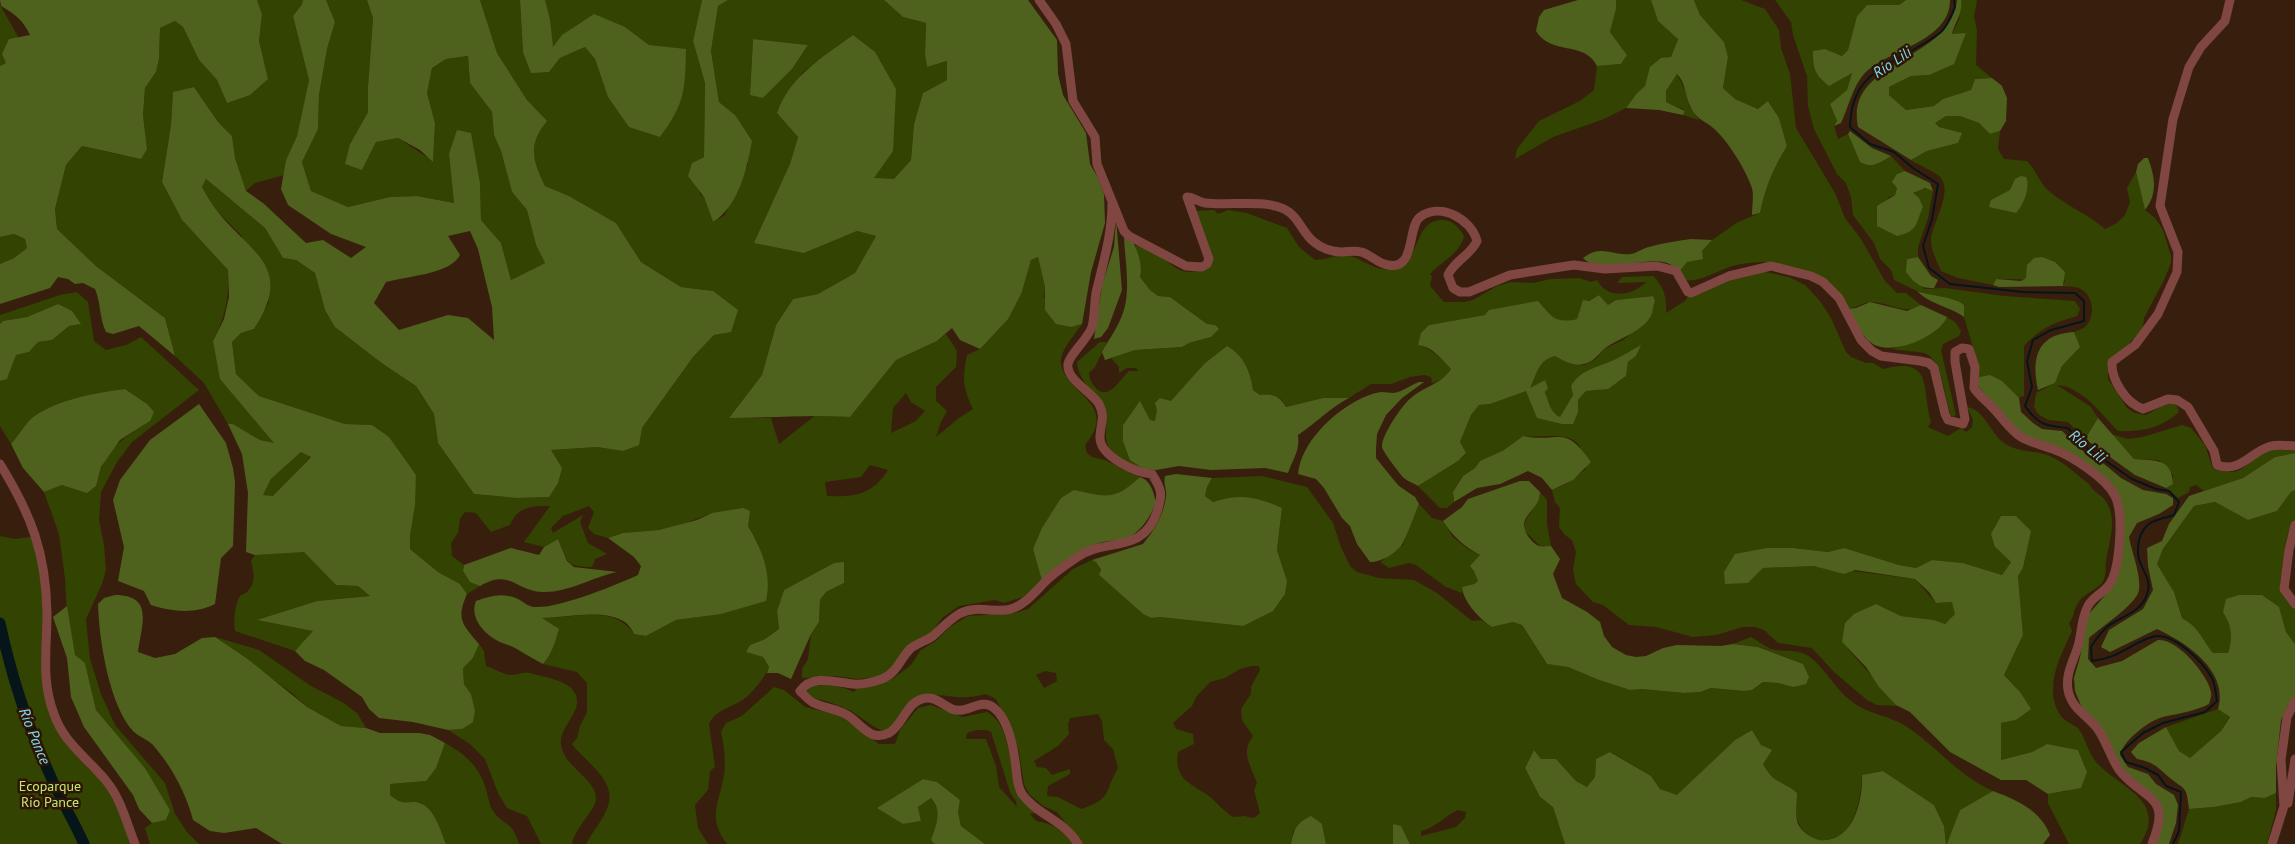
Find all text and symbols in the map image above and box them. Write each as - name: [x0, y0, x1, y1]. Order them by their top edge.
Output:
- water label: Río Lili: [1869, 42, 1916, 82]
- water label: Río Lili: [2065, 425, 2111, 468]
- water label: Río Pance: [15, 705, 55, 767]
- park label: Ecoparque Río Pance: [19, 777, 81, 811]

